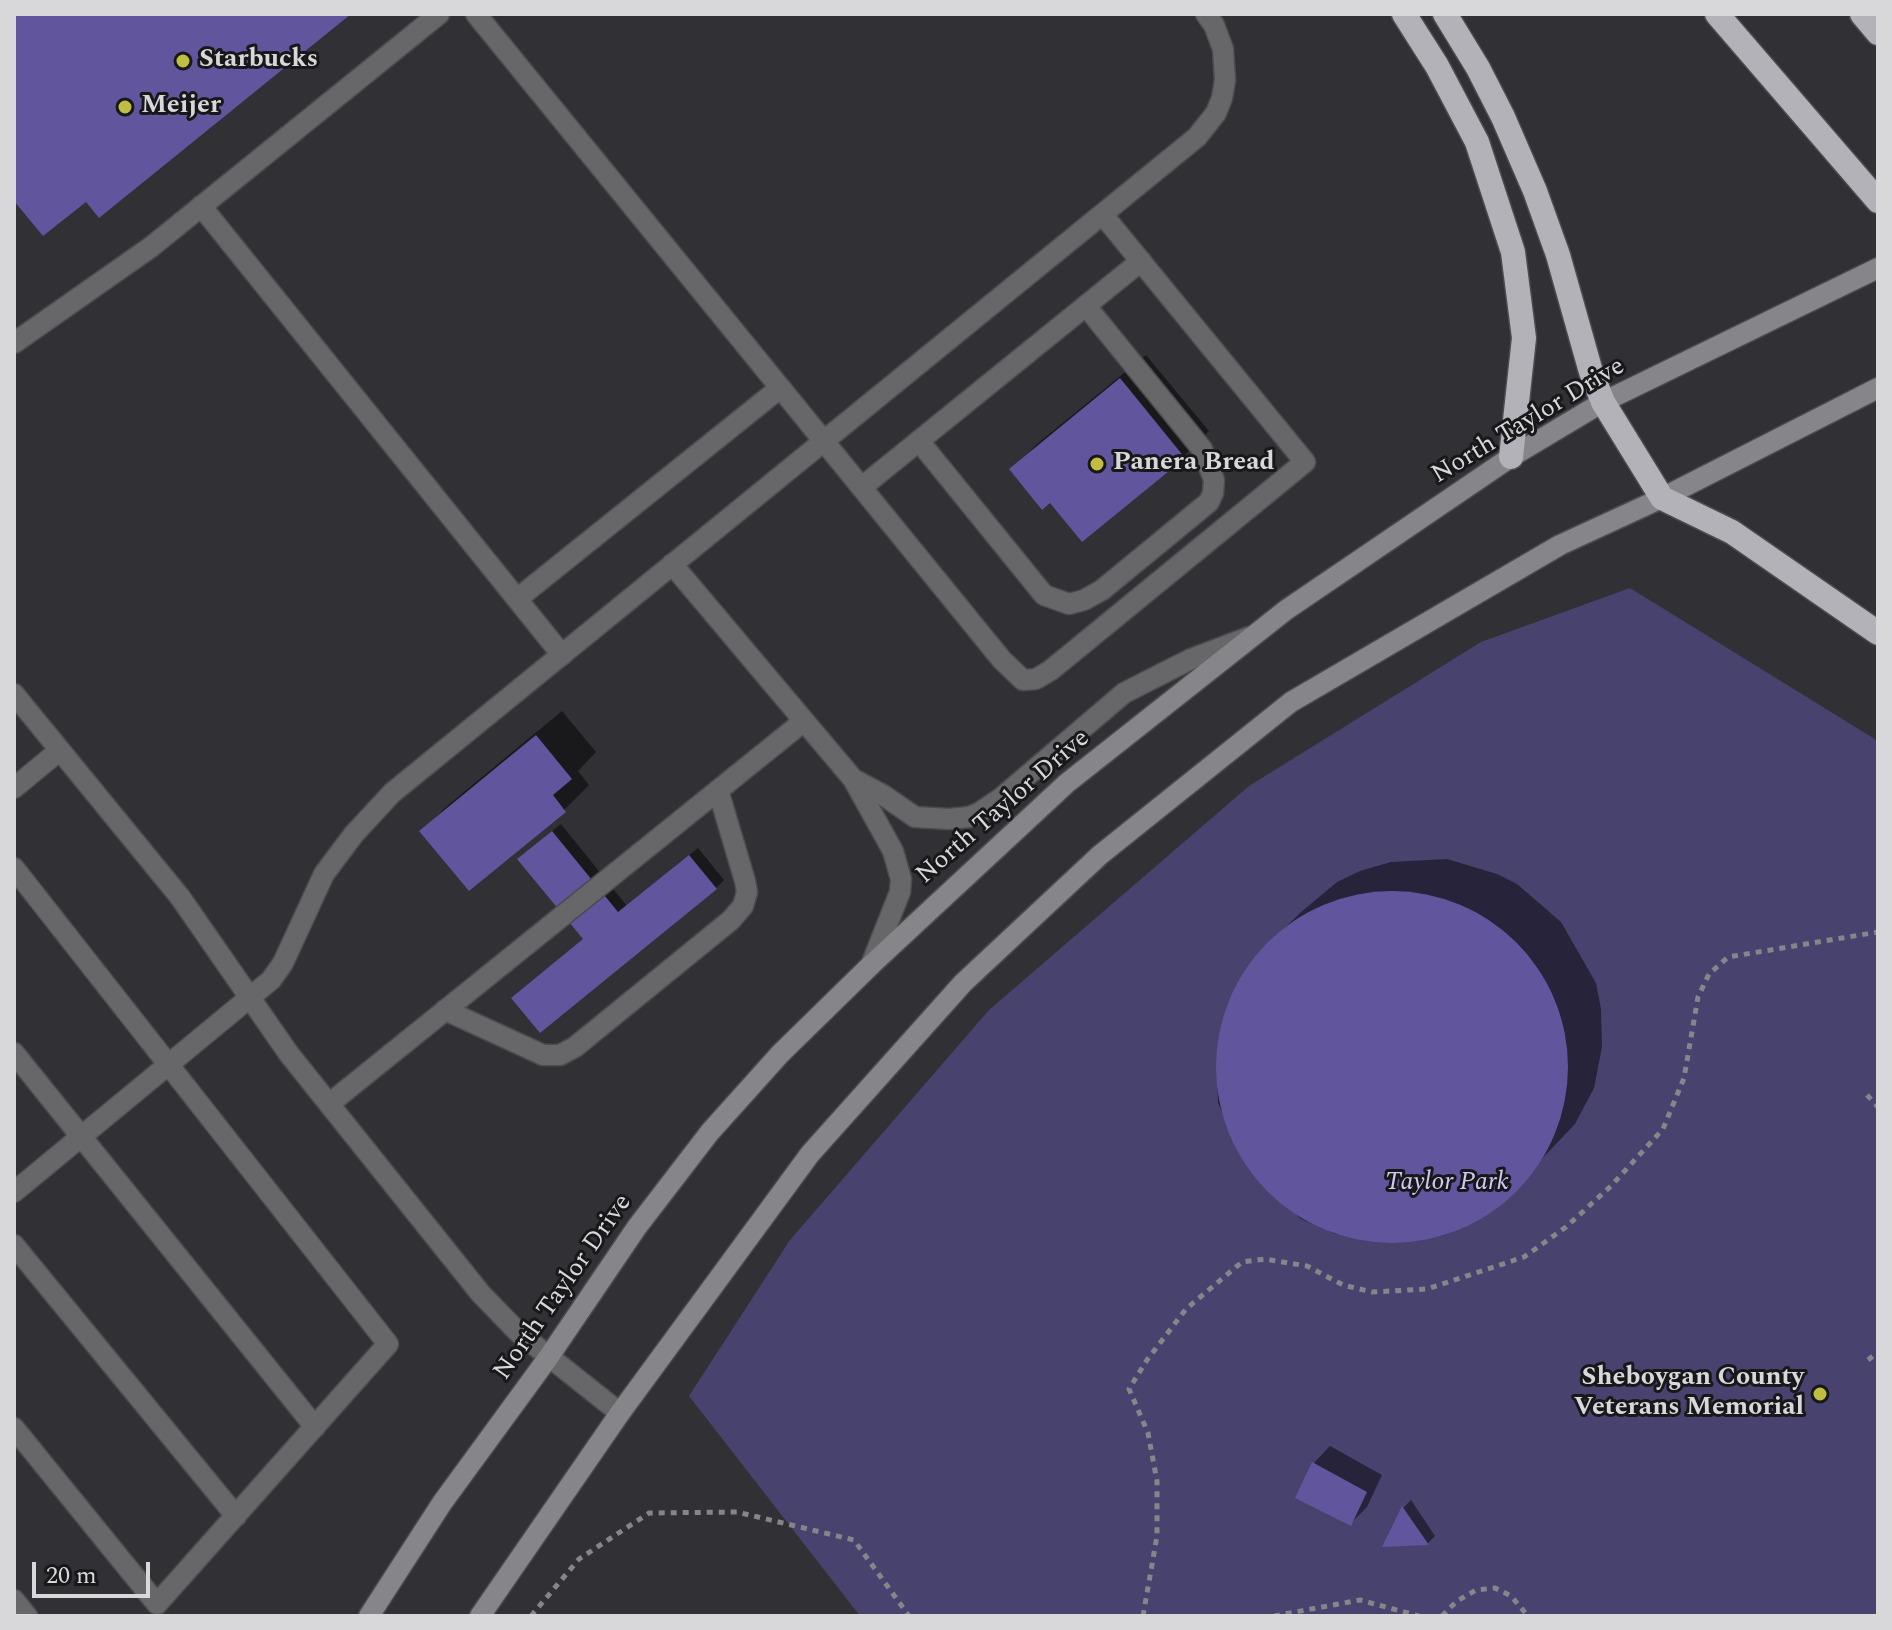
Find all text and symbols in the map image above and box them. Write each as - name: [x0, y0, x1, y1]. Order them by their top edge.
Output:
- place label: Starbucks: [199, 45, 318, 77]
- marker: Starbucks: [174, 52, 192, 70]
- place label: Meijer: [141, 91, 221, 123]
- marker: Meijer: [116, 98, 134, 116]
- street label: North Taylor Drive: [1427, 352, 1631, 492]
- place label: Panera Bread: [1113, 448, 1275, 480]
- marker: Panera Bread: [1088, 455, 1106, 473]
- street label: North Taylor Drive: [911, 724, 1097, 892]
- park label: Taylor Park: [1385, 1168, 1509, 1200]
- street label: North Taylor Drive: [488, 1189, 640, 1387]
- place label: Sheboygan County Veterans Memorial: [1574, 1363, 1804, 1424]
- marker: Sheboygan County Veterans Memorial: [1811, 1385, 1829, 1403]
- scale bar: [36, 1546, 154, 1596]
- text: 20 m: [46, 1558, 97, 1594]

